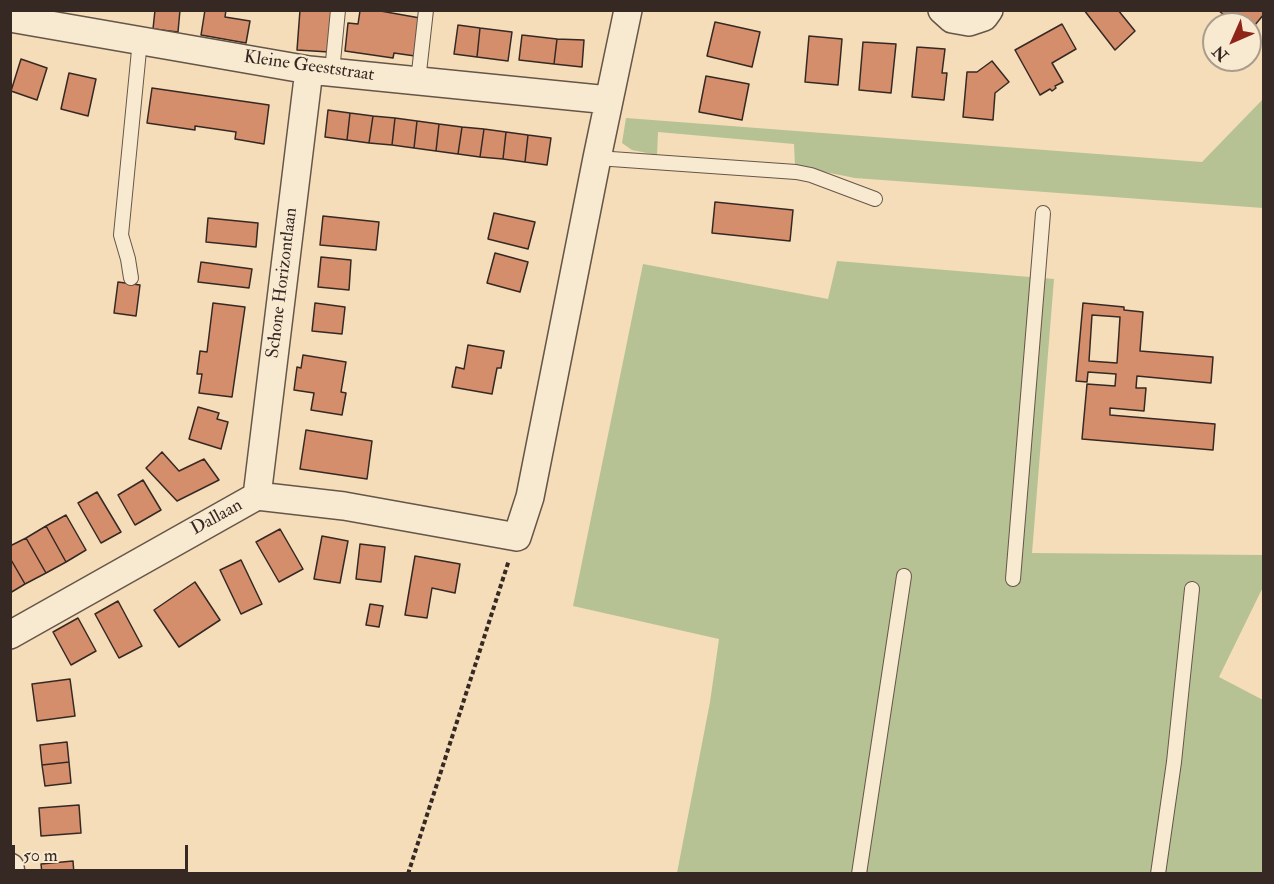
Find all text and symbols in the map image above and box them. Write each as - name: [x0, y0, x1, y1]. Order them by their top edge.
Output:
- north arrow: [1202, 12, 1262, 72]
- text: N: [1209, 41, 1233, 65]
- street label: Kleine Geeststraat: [242, 47, 376, 87]
- street label: Schone Horizontlaan: [263, 206, 303, 360]
- street label: Dallaan: [188, 495, 246, 541]
- scale bar: [15, 833, 190, 871]
- text: 50 m: [23, 844, 58, 867]

